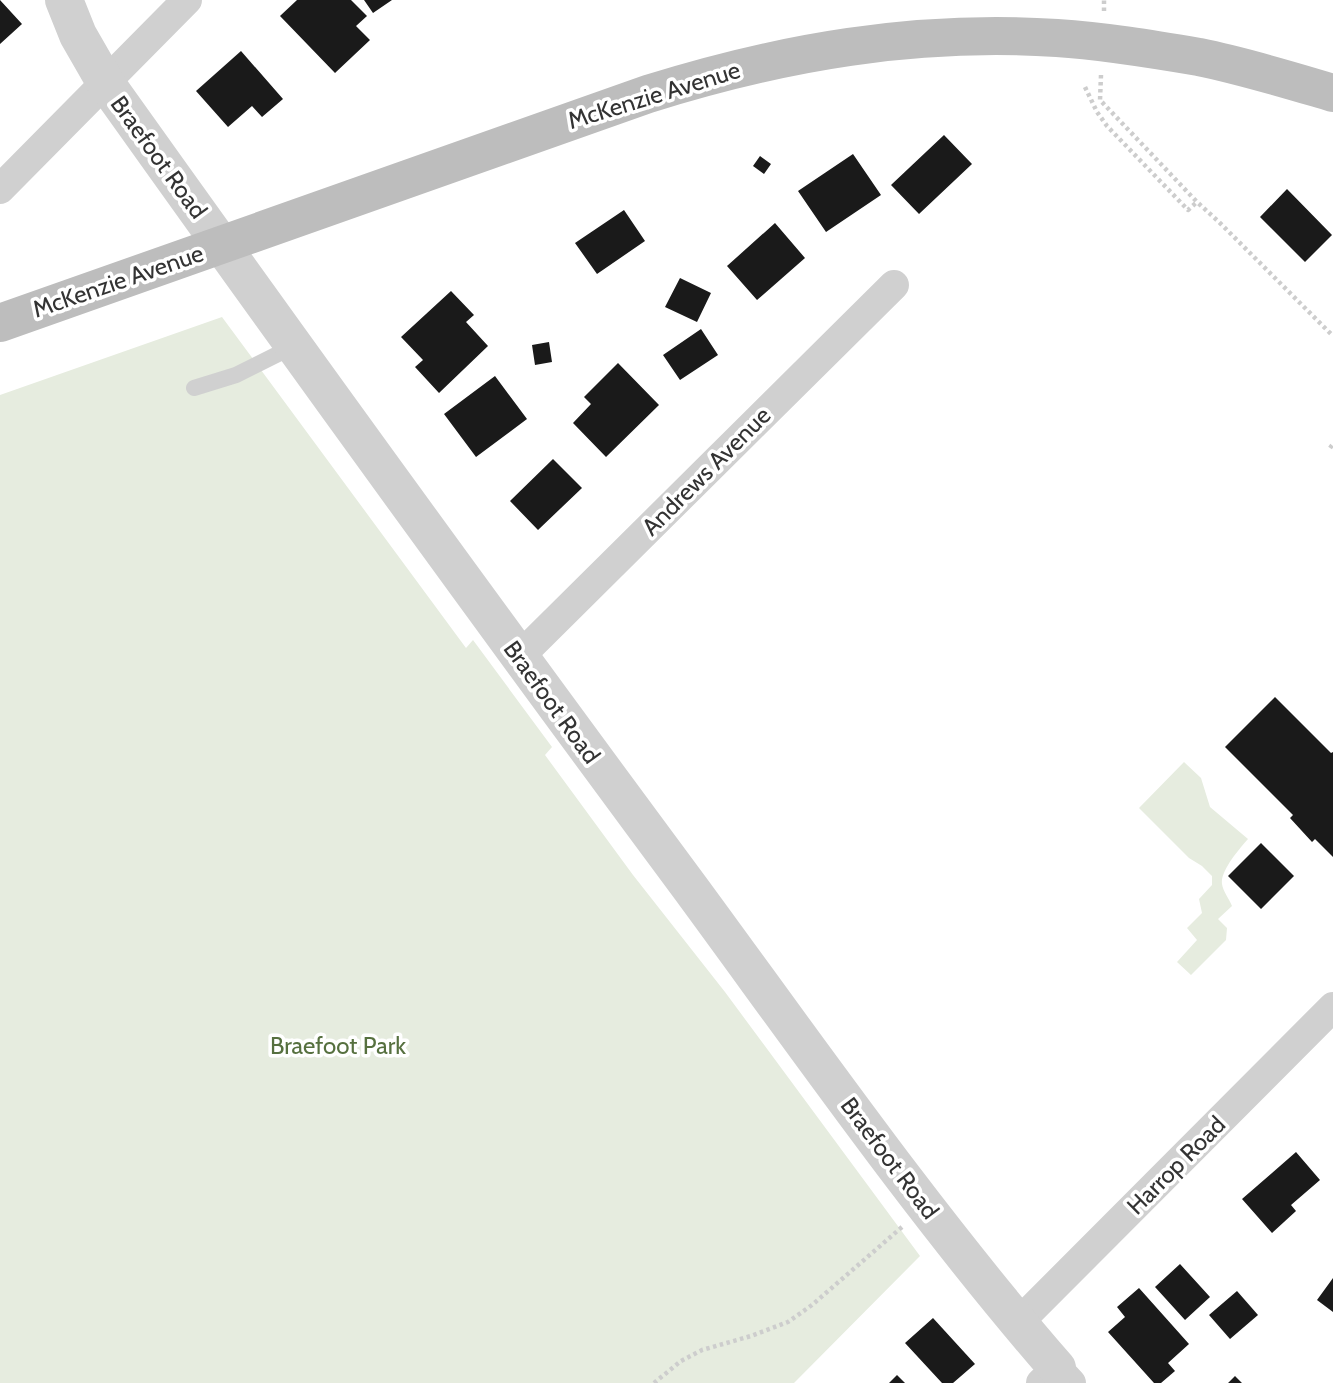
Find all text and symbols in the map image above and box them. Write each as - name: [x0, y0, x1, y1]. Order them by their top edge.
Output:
- street label: McKenzie Avenue: [564, 55, 744, 135]
- street label: Braefoot Road: [105, 90, 213, 224]
- street label: McKenzie Avenue: [29, 238, 207, 324]
- street label: Andrews Avenue: [636, 401, 776, 541]
- street label: Braefoot Road: [498, 635, 606, 769]
- park label: Braefoot Park: [270, 1031, 406, 1060]
- street label: Braefoot Road: [835, 1091, 945, 1225]
- street label: Harrop Road: [1121, 1110, 1231, 1220]

